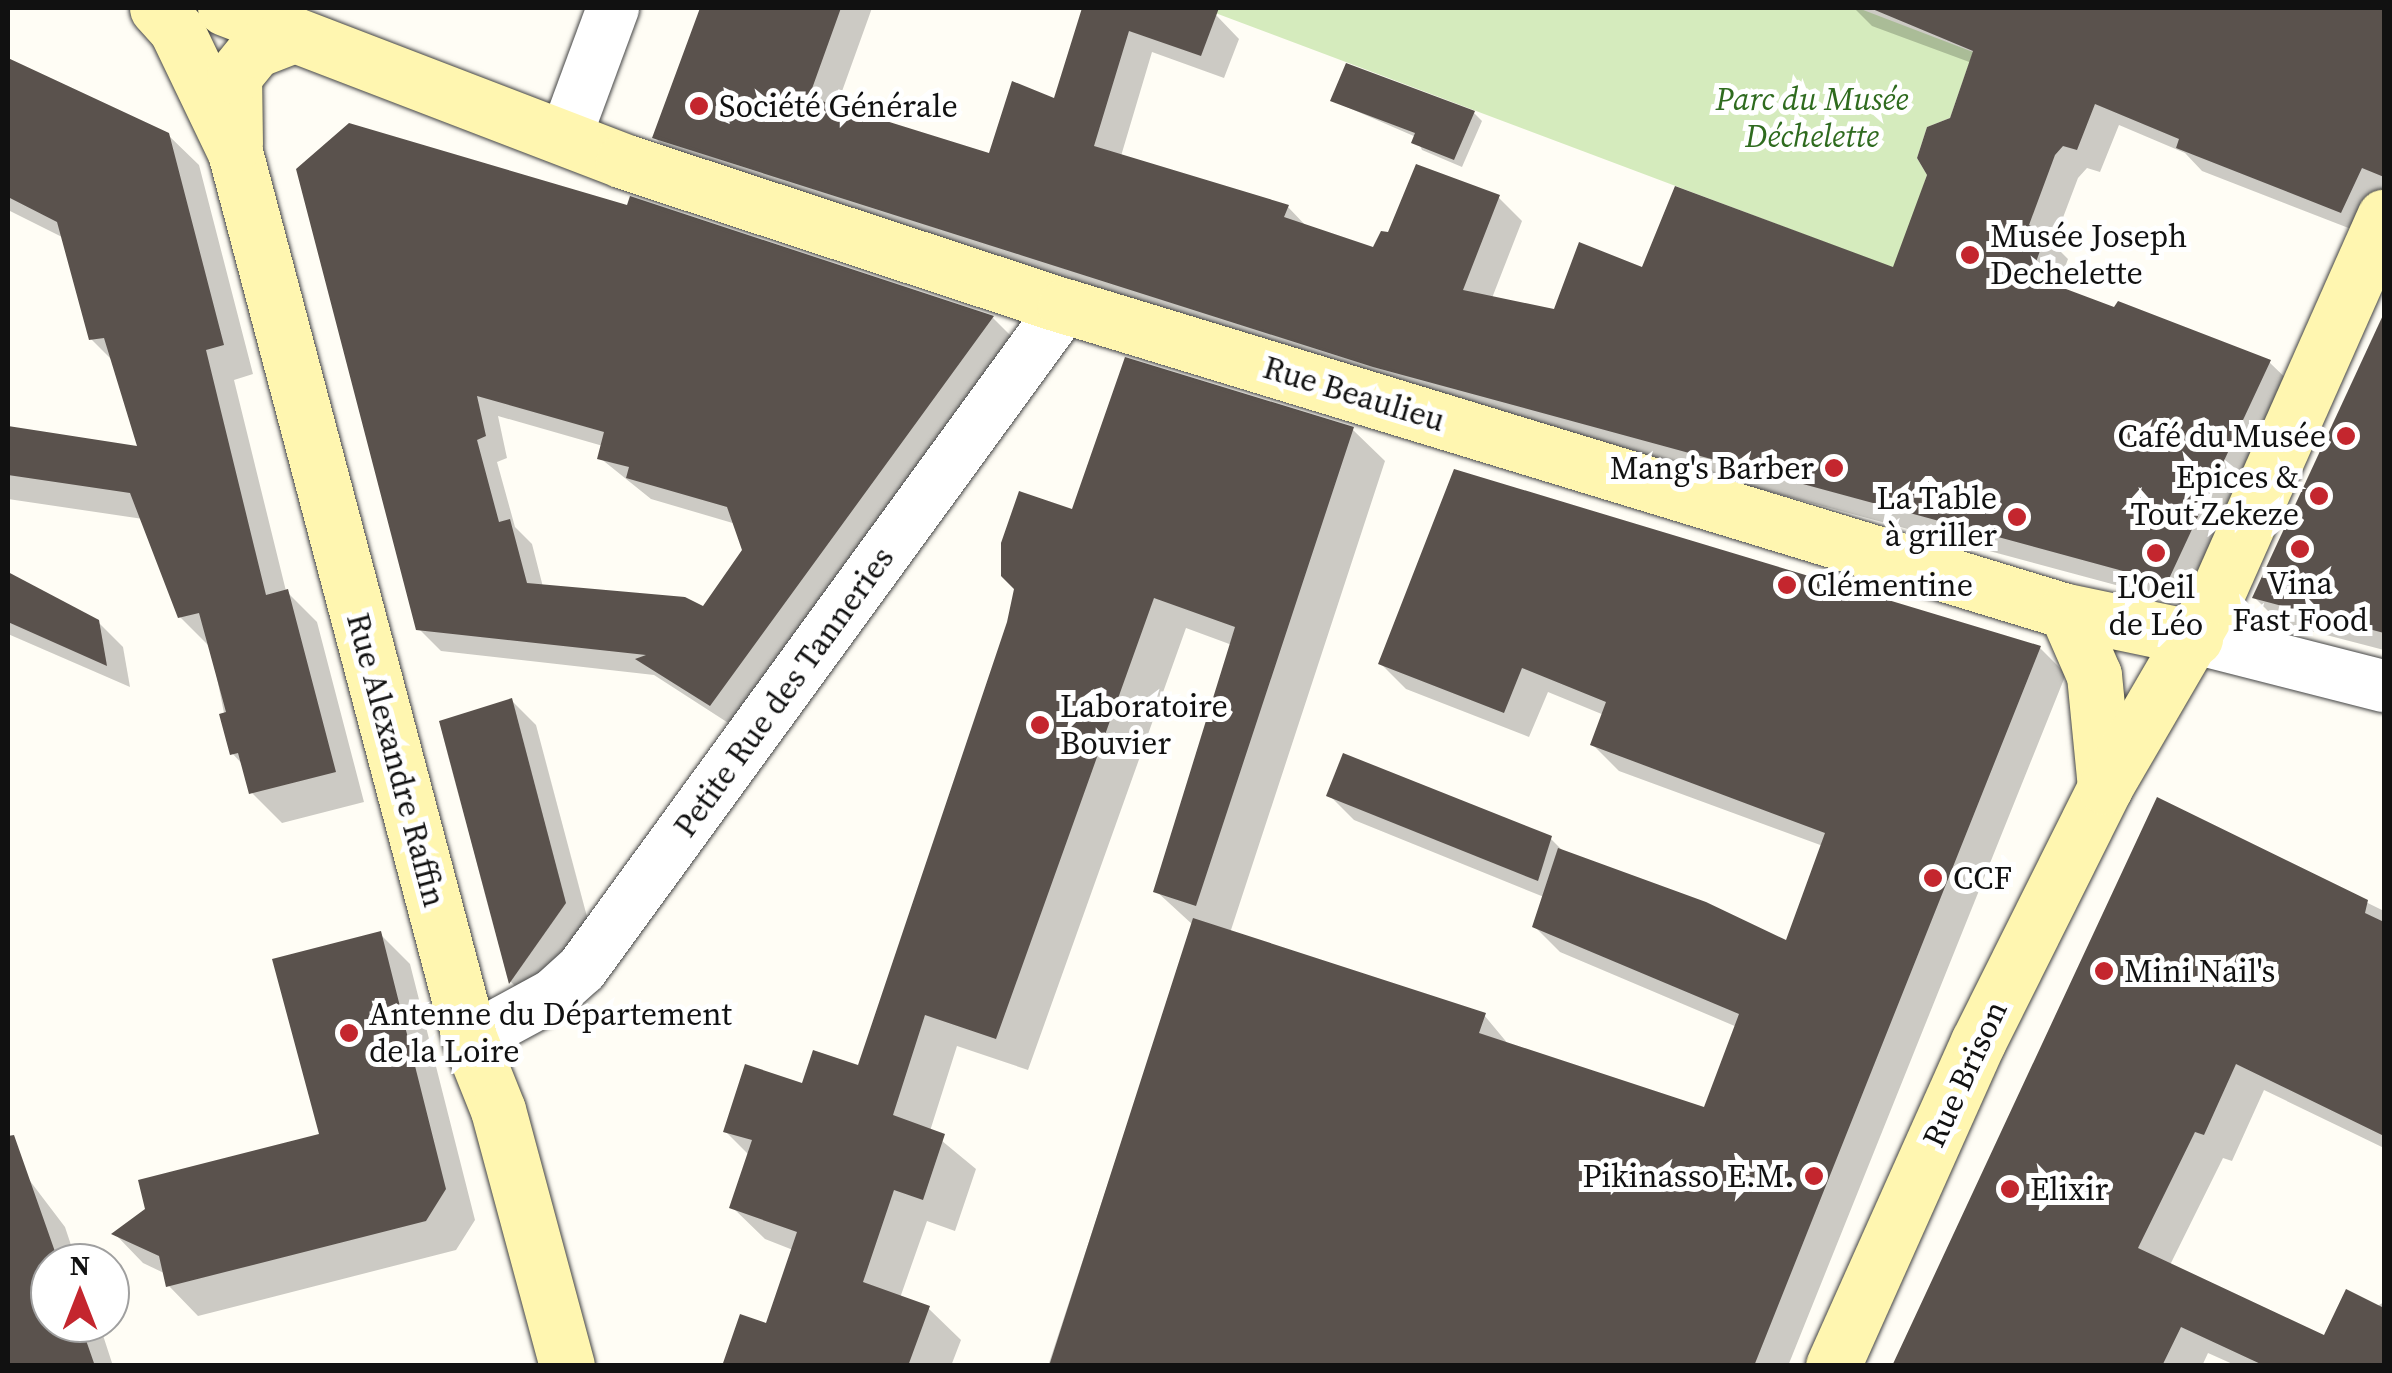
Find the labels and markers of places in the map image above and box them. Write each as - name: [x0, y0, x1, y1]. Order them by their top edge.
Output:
- place label: Société Générale: [719, 87, 958, 125]
- marker: Société Générale: [688, 95, 710, 117]
- place label: Musée Joseph Dechelette: [1990, 218, 2187, 293]
- marker: Musée Joseph Dechelette: [1959, 244, 1981, 266]
- place label: Café du Musée: [2118, 417, 2326, 455]
- marker: Café du Musée: [2335, 425, 2357, 447]
- place label: Mang's Barber: [1610, 449, 1814, 487]
- marker: Mang's Barber: [1823, 457, 1845, 479]
- place label: Epices & Tout Zekeze: [2130, 459, 2299, 534]
- place label: La Table à griller: [1876, 480, 1997, 555]
- marker: Epices & Tout Zekeze: [2308, 485, 2330, 507]
- marker: La Table à griller: [2006, 506, 2028, 528]
- marker: Vina Fast Food: [2289, 538, 2311, 560]
- marker: L'Oeil de Léo: [2145, 542, 2167, 564]
- place label: Vina Fast Food: [2232, 565, 2368, 640]
- place label: Clémentine: [1807, 566, 1973, 604]
- place label: L'Oeil de Léo: [2109, 569, 2203, 644]
- marker: Clémentine: [1776, 574, 1798, 596]
- place label: Laboratoire Bouvier: [1060, 688, 1228, 763]
- marker: Laboratoire Bouvier: [1029, 714, 1051, 736]
- place label: CCF: [1953, 859, 2012, 897]
- marker: CCF: [1922, 867, 1944, 889]
- place label: Mini Nail's: [2124, 952, 2275, 990]
- marker: Mini Nail's: [2093, 960, 2115, 982]
- place label: Antenne du Département de la Loire: [369, 996, 732, 1071]
- marker: Antenne du Département de la Loire: [338, 1022, 360, 1044]
- place label: Pikinasso E.M.: [1582, 1157, 1794, 1195]
- marker: Pikinasso E.M.: [1803, 1165, 1825, 1187]
- place label: Elixir: [2030, 1170, 2108, 1208]
- marker: Elixir: [1999, 1178, 2021, 1200]

